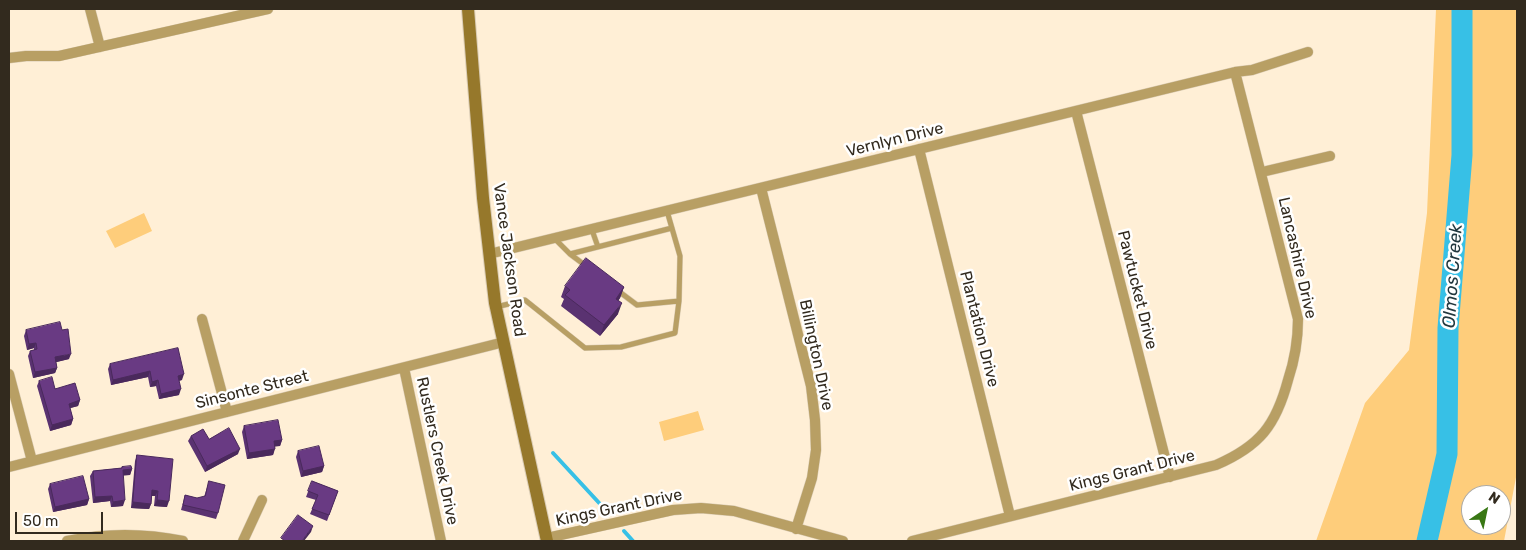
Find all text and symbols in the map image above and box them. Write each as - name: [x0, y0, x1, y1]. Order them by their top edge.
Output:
- street label: Vernlyn Drive: [845, 119, 945, 161]
- street label: Vance Jackson Road: [489, 182, 529, 338]
- street label: Lancashire Drive: [1274, 195, 1320, 321]
- water label: Olmos Creek: [1439, 223, 1467, 329]
- street label: Pawtucket Drive: [1113, 229, 1161, 351]
- street label: Plantation Drive: [955, 269, 1003, 389]
- street label: Billington Drive: [795, 298, 837, 412]
- street label: Sinsonte Street: [193, 367, 311, 413]
- street label: Rustlers Creek Drive: [412, 375, 462, 527]
- street label: Kings Grant Drive: [1067, 446, 1197, 496]
- street label: Kings Grant Drive: [554, 485, 684, 531]
- north arrow: [1461, 485, 1511, 535]
- text: N: [1485, 488, 1503, 508]
- scale bar: [18, 502, 105, 534]
- text: 50 m: [23, 512, 58, 530]

